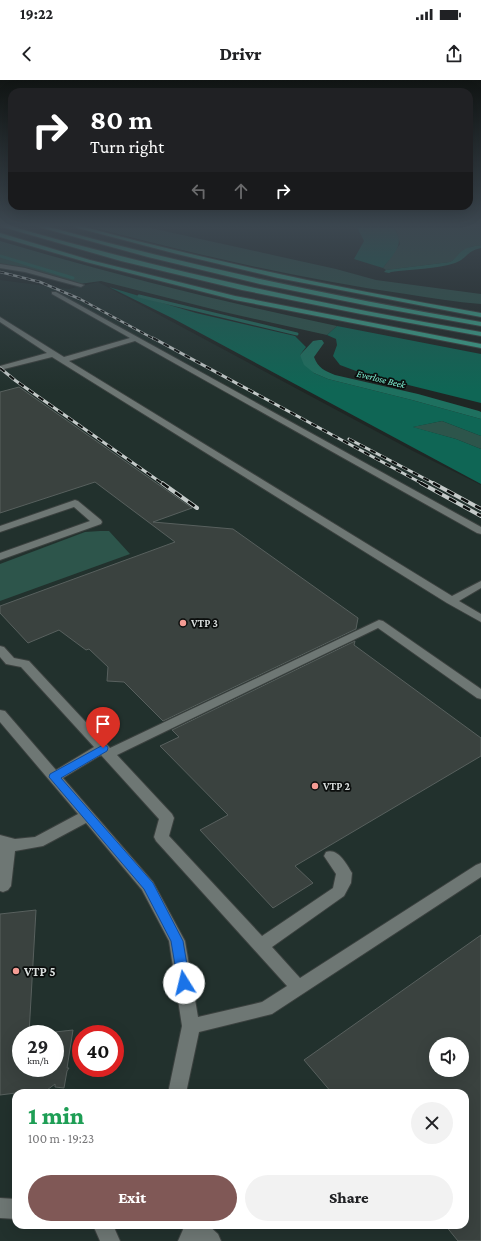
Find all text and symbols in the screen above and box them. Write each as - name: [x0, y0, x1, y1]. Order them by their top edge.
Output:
- text: 19:22: [20, 6, 53, 22]
- icon: back: [16, 43, 38, 65]
- icon: share: [443, 43, 465, 65]
- text: Drivr: [219, 44, 262, 64]
- icon: right: [24, 104, 76, 156]
- text: 80 m: [90, 104, 152, 135]
- text: Turn right: [90, 137, 164, 157]
- icon: left: [188, 180, 210, 202]
- icon: ahead: [230, 180, 252, 202]
- icon: right: [272, 180, 294, 202]
- water label: Everlose Beek: [356, 368, 407, 390]
- place label: VTP 3: [190, 617, 218, 629]
- marker: VTP 3: [178, 618, 188, 628]
- pin: [86, 707, 120, 748]
- icon: arrive: [92, 713, 114, 735]
- place label: VTP 2: [322, 780, 350, 792]
- marker: VTP 2: [310, 781, 320, 791]
- position arrow: [163, 962, 205, 1004]
- place label: VTP 5: [23, 964, 56, 979]
- marker: VTP 5: [11, 966, 21, 976]
- speed limit sign: 40: [72, 1025, 124, 1077]
- text: 29: [27, 1035, 49, 1057]
- map controls: [429, 1037, 469, 1077]
- button: sound: [429, 1037, 469, 1077]
- text: km/h: [27, 1055, 49, 1066]
- text: 1 min: [28, 1102, 84, 1129]
- button: close: [411, 1102, 453, 1144]
- text: 100 m · 19:23: [28, 1131, 94, 1146]
- button: Exit: [28, 1175, 237, 1221]
- button: Share: [245, 1175, 453, 1221]

